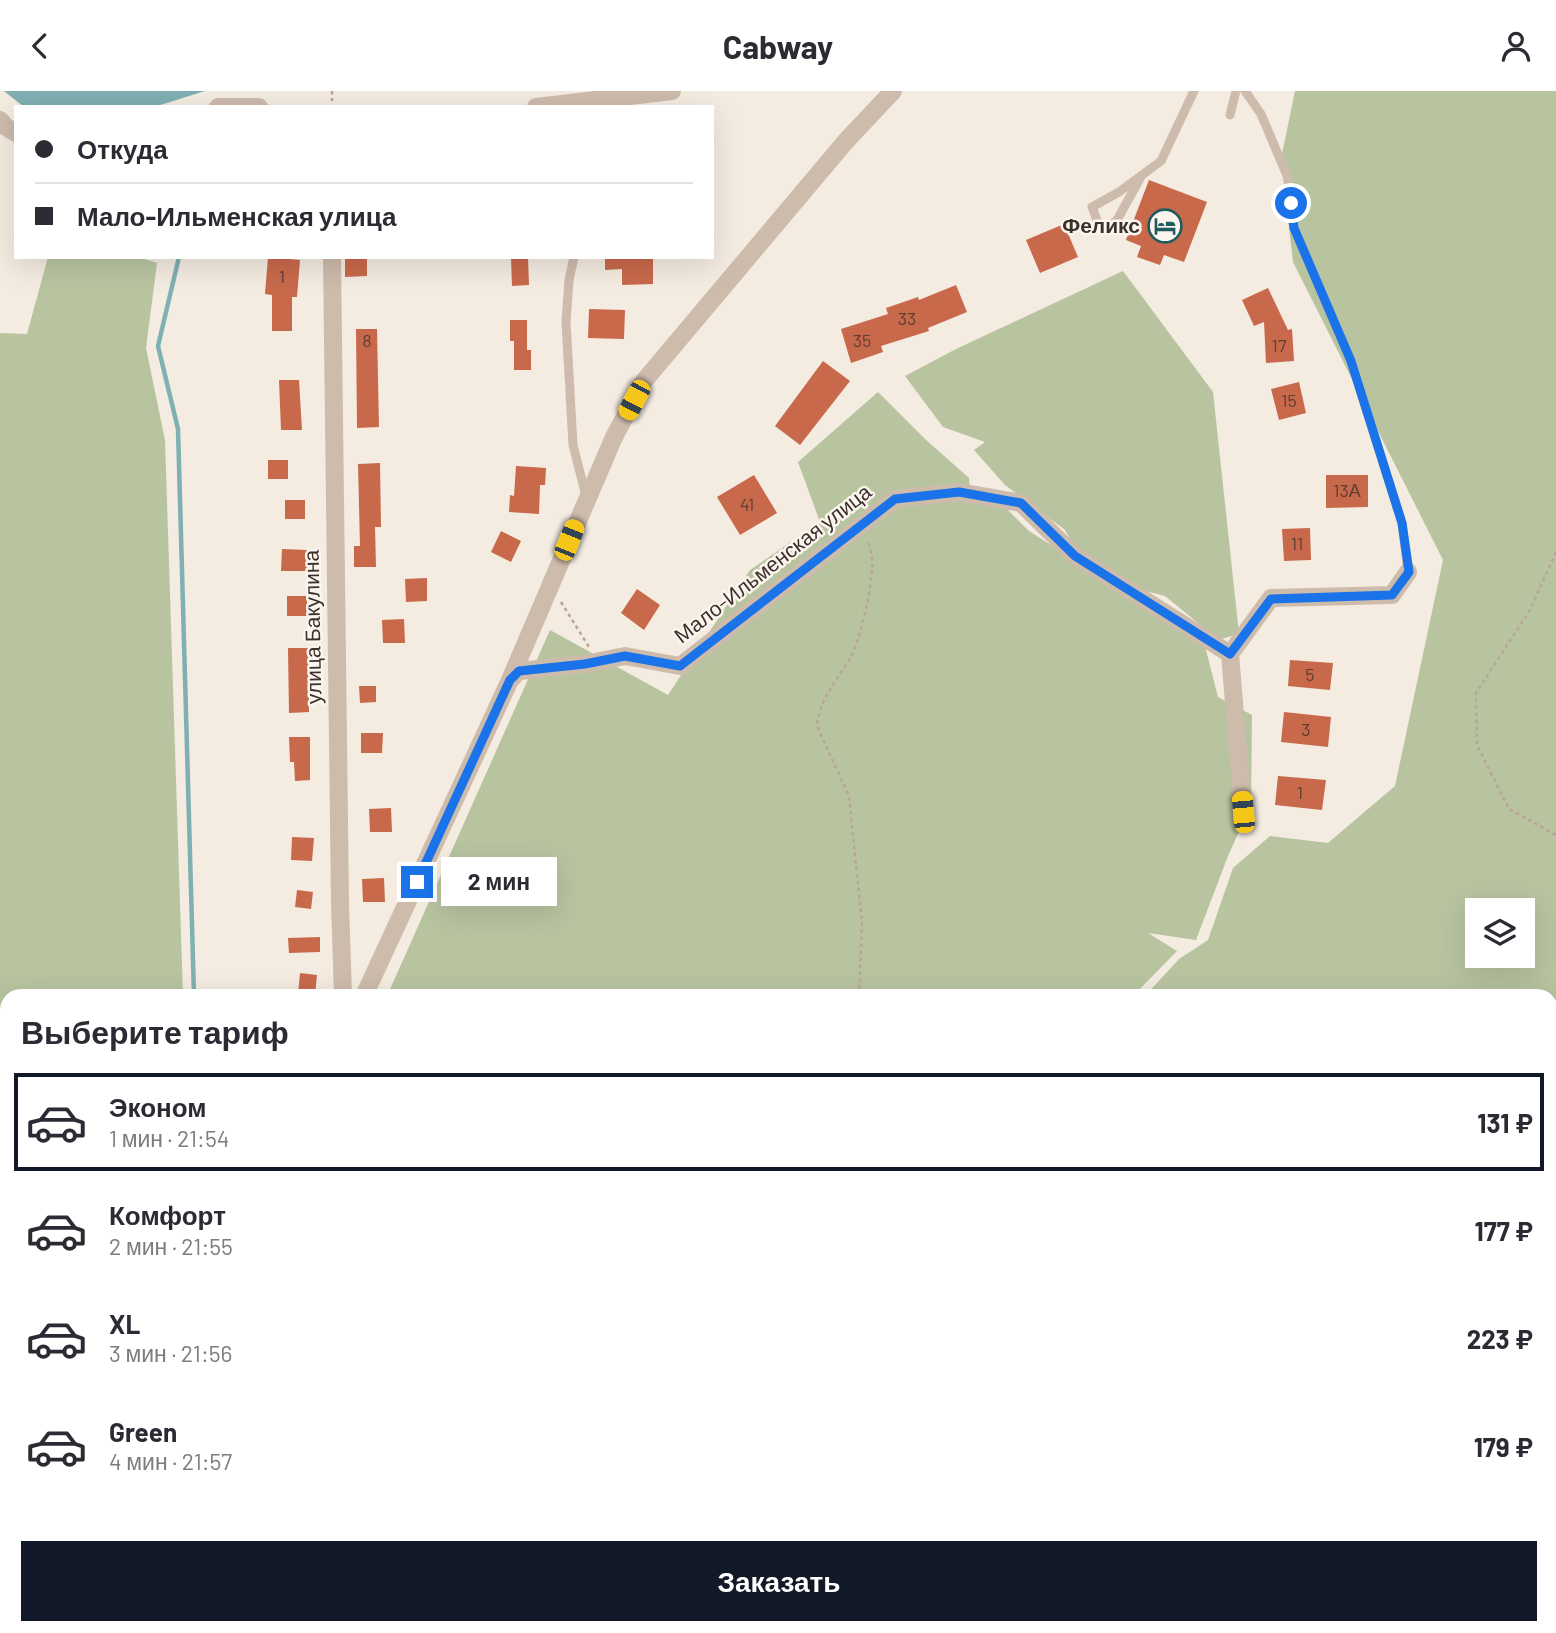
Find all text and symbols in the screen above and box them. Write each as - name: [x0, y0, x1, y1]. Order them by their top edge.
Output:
- icon: back: [21, 27, 59, 65]
- text: Cabway: [723, 27, 833, 65]
- icon: person: [1497, 27, 1535, 65]
- text: Откуда: [77, 133, 168, 164]
- route start: [1275, 187, 1307, 219]
- text: Мало-Ильменская улица: [77, 200, 396, 231]
- hotel icon: Феликс: [1146, 207, 1184, 245]
- place label: Феликс: [1062, 212, 1140, 237]
- house number: 1: [279, 265, 285, 287]
- house number: 33: [898, 307, 916, 329]
- house number: 8: [362, 329, 372, 351]
- house number: 35: [853, 329, 871, 351]
- house number: 17: [1272, 334, 1287, 356]
- car: [615, 377, 654, 423]
- house number: 15: [1281, 389, 1297, 411]
- street label: Мало-Ильменская улица: [669, 478, 876, 647]
- house number: 13А: [1333, 479, 1361, 501]
- house number: 41: [740, 493, 754, 515]
- car: [552, 517, 587, 563]
- house number: 11: [1291, 532, 1303, 554]
- street label: улица Бакулина: [298, 549, 325, 704]
- house number: 5: [1305, 663, 1315, 685]
- house number: 3: [1301, 718, 1311, 740]
- house number: 1: [1297, 781, 1303, 803]
- car: [1231, 790, 1256, 834]
- callout: 2 мин: [442, 857, 557, 907]
- route end: [401, 866, 433, 898]
- text: 2 мин: [468, 867, 530, 895]
- map controls: [1465, 898, 1535, 968]
- button: layers: [1465, 898, 1535, 968]
- text: Выберите тариф: [21, 1012, 289, 1050]
- icon: car: [25, 1091, 88, 1154]
- text: Эконом: [109, 1091, 207, 1122]
- text: 131 ₽: [1477, 1107, 1533, 1138]
- text: 1 мин · 21:54: [109, 1124, 229, 1152]
- icon: car: [25, 1199, 88, 1262]
- text: Комфорт: [109, 1199, 226, 1230]
- text: 177 ₽: [1475, 1215, 1533, 1246]
- text: 2 мин · 21:55: [109, 1232, 233, 1260]
- icon: car: [25, 1307, 88, 1370]
- text: XL: [109, 1308, 140, 1339]
- text: 223 ₽: [1467, 1323, 1533, 1354]
- text: 3 мин · 21:56: [109, 1339, 232, 1367]
- icon: car: [25, 1415, 88, 1478]
- text: Green: [109, 1416, 177, 1447]
- text: 179 ₽: [1474, 1431, 1533, 1462]
- text: 4 мин · 21:57: [109, 1447, 232, 1475]
- button: Заказать: [21, 1541, 1537, 1621]

